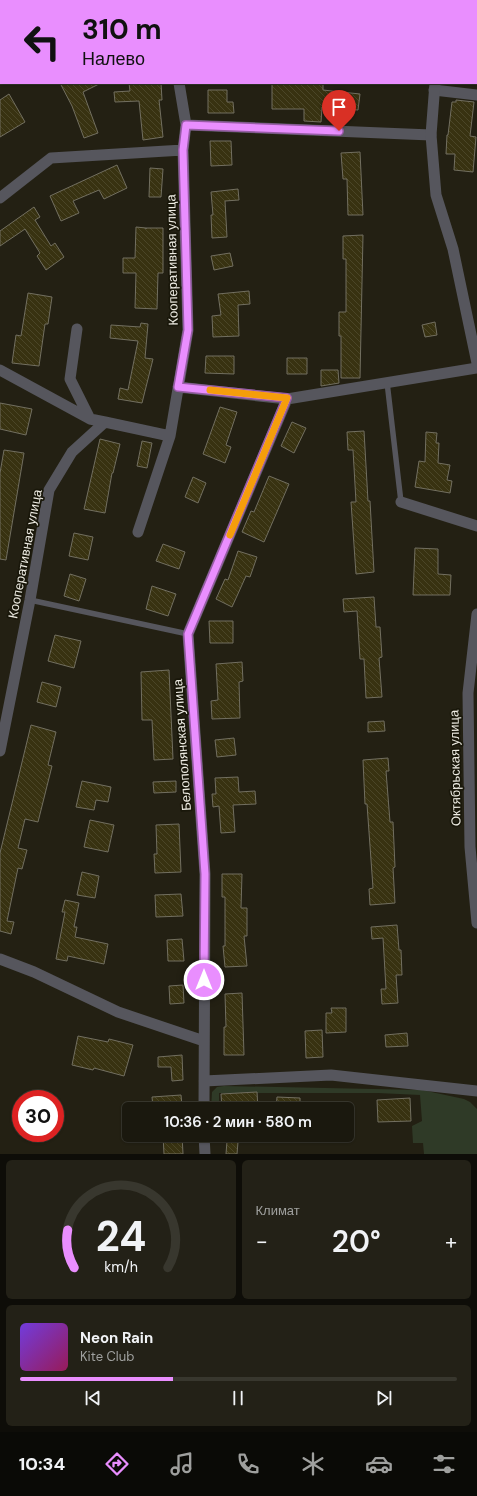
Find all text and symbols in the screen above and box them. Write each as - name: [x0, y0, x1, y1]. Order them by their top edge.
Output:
- text: 310 m: [82, 11, 162, 48]
- icon: left: [16, 16, 68, 68]
- text: Налево: [82, 47, 145, 71]
- pin: [322, 90, 356, 131]
- icon: arrive: [328, 96, 350, 118]
- street label: Кооперативная улица: [162, 193, 182, 326]
- street label: Кооперативная улица: [4, 487, 46, 620]
- street label: Белополянская улица: [169, 678, 195, 811]
- street label: Октябрьская улица: [445, 709, 465, 826]
- position arrow: [183, 959, 225, 1001]
- speed limit sign: 30: [12, 1090, 64, 1142]
- text: 10:36 · 2 мин · 580 m: [164, 1112, 312, 1132]
- text: Климат: [256, 1202, 300, 1219]
- text: 24: [95, 1209, 146, 1263]
- text: 20°: [332, 1222, 381, 1261]
- text: −: [256, 1227, 268, 1256]
- text: +: [445, 1227, 457, 1256]
- text: km/h: [104, 1257, 138, 1275]
- text: Neon Rain: [80, 1328, 153, 1348]
- text: Kite Club: [80, 1348, 134, 1365]
- icon: previous: [82, 1387, 104, 1409]
- icon: pause: [227, 1387, 249, 1409]
- icon: next: [373, 1387, 395, 1409]
- icon: directions: [103, 1450, 131, 1478]
- icon: music: [168, 1450, 196, 1478]
- icon: phone: [234, 1450, 262, 1478]
- icon: climate: [299, 1450, 327, 1478]
- icon: car: [365, 1450, 393, 1478]
- icon: filters: [430, 1450, 458, 1478]
- text: 10:34: [19, 1452, 65, 1476]

